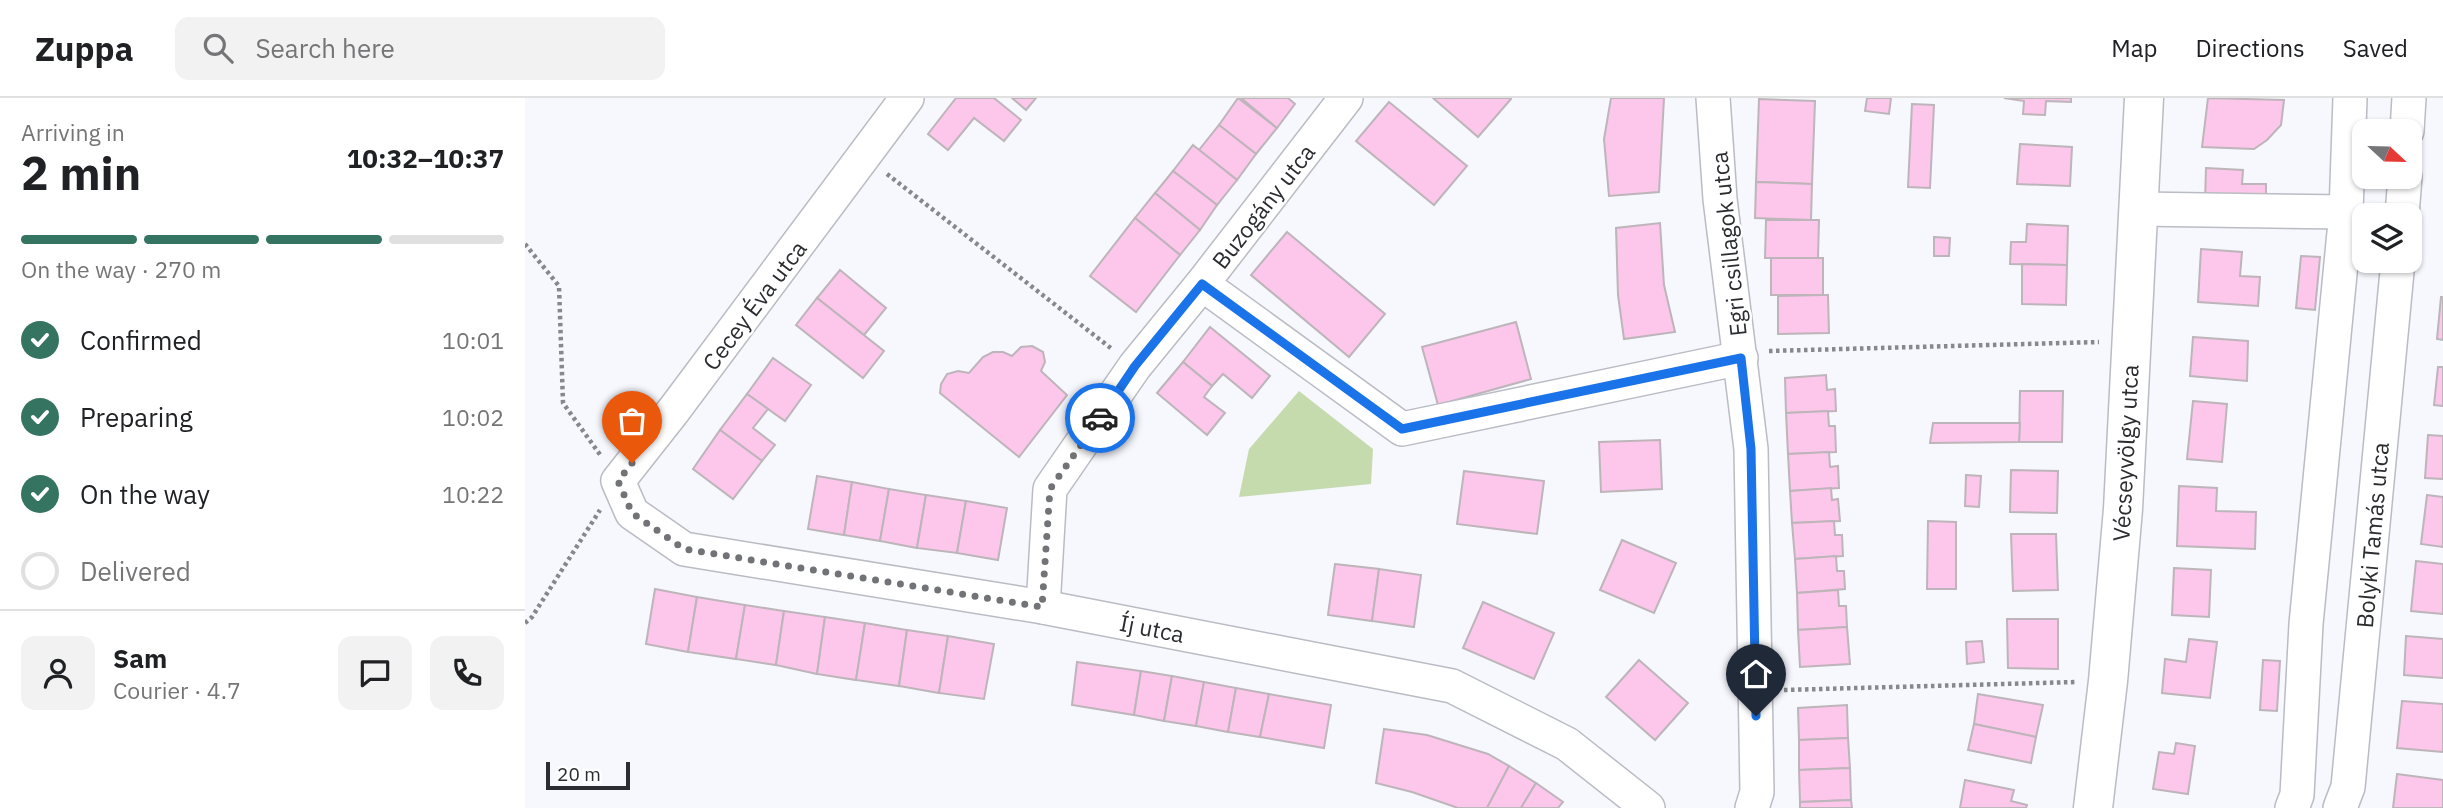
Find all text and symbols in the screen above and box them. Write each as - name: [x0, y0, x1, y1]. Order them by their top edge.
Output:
- search box: [175, 17, 665, 80]
- text: Zuppa: [35, 27, 133, 70]
- icon: search: [199, 29, 237, 67]
- text: Search here: [255, 31, 395, 65]
- text: Map: [2111, 32, 2157, 64]
- text: Directions: [2195, 32, 2305, 64]
- text: Saved: [2343, 32, 2408, 64]
- text: Arriving in: [21, 117, 125, 147]
- north arrow: [2352, 119, 2422, 189]
- map controls: [2352, 119, 2422, 273]
- street label: Buzogány utca: [1205, 137, 1321, 275]
- text: 10:32–10:37: [347, 141, 504, 175]
- text: 2 min: [21, 143, 141, 203]
- street label: Egri csillagok utca: [1703, 150, 1753, 338]
- button: layers: [2352, 203, 2422, 273]
- street label: Cecey Éva utca: [695, 234, 813, 376]
- text: On the way · 270 m: [21, 254, 221, 284]
- icon: check: [21, 321, 59, 359]
- text: Confirmed: [80, 323, 202, 357]
- text: 10:01: [442, 325, 504, 355]
- street label: Vécseyvölgy utca: [2105, 364, 2145, 542]
- courier: [1065, 383, 1135, 453]
- pin: [602, 391, 662, 463]
- icon: check: [21, 398, 59, 436]
- icon: car: [1081, 399, 1119, 437]
- text: Preparing: [80, 400, 193, 434]
- text: 10:02: [442, 402, 504, 432]
- icon: bag: [613, 402, 651, 440]
- street label: Bolyki Tamás utca: [2349, 441, 2395, 629]
- icon: check: [21, 475, 59, 513]
- text: On the way: [80, 477, 210, 511]
- text: 10:22: [442, 479, 504, 509]
- text: Delivered: [80, 554, 191, 588]
- street label: Íj utca: [1117, 607, 1187, 649]
- button: person: [21, 636, 95, 710]
- button: chat: [338, 636, 412, 710]
- button: phone: [430, 636, 504, 710]
- text: Sam: [113, 641, 167, 675]
- pin: [1726, 644, 1786, 716]
- icon: home: [1737, 655, 1775, 693]
- text: Courier · 4.7: [113, 675, 241, 705]
- scale bar: [546, 759, 630, 791]
- text: 20 m: [557, 762, 601, 786]

